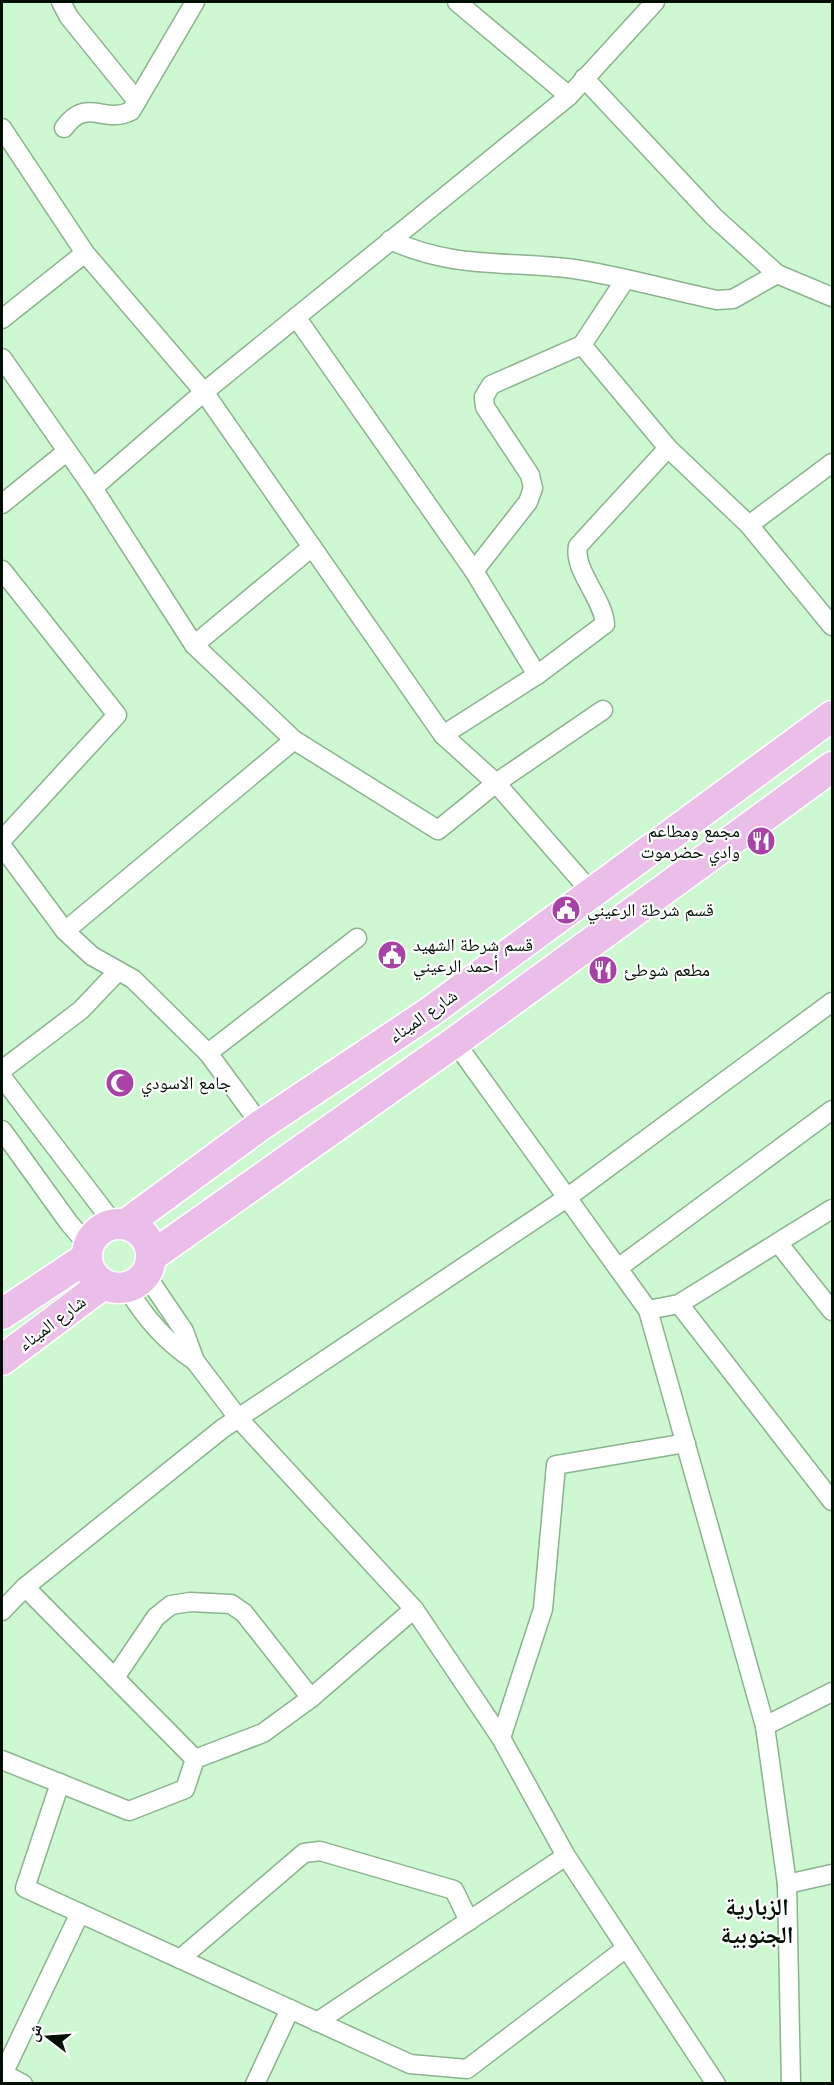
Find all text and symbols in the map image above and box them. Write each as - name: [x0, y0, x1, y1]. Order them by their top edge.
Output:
- place label: مجمع ومطاعم وادي حضرموت: [640, 821, 740, 867]
- restaurant icon: مجمع ومطاعم وادي حضرموت: [745, 825, 777, 857]
- public building icon: قسم شرطة الرعيني: [550, 894, 582, 926]
- place label: قسم شرطة الرعيني: [587, 900, 714, 925]
- place label: قسم شرطة الشهيد أحمد الرعيني: [413, 935, 533, 981]
- public building icon: قسم شرطة الشهيد أحمد الرعيني: [376, 939, 408, 971]
- restaurant icon: مطعم شوطئ: [587, 954, 619, 986]
- place label: مطعم شوطئ: [624, 960, 710, 982]
- street label: شارع الميناء: [385, 985, 462, 1048]
- mosque icon: جامع الاسودي: [104, 1067, 136, 1099]
- place label: جامع الاسودي: [141, 1073, 231, 1098]
- street label: شارع الميناء: [14, 1291, 90, 1356]
- district label: الزبارية الجنوبية: [721, 1893, 793, 1948]
- north arrow: [18, 2007, 78, 2067]
- text: ش: [24, 2022, 46, 2044]

